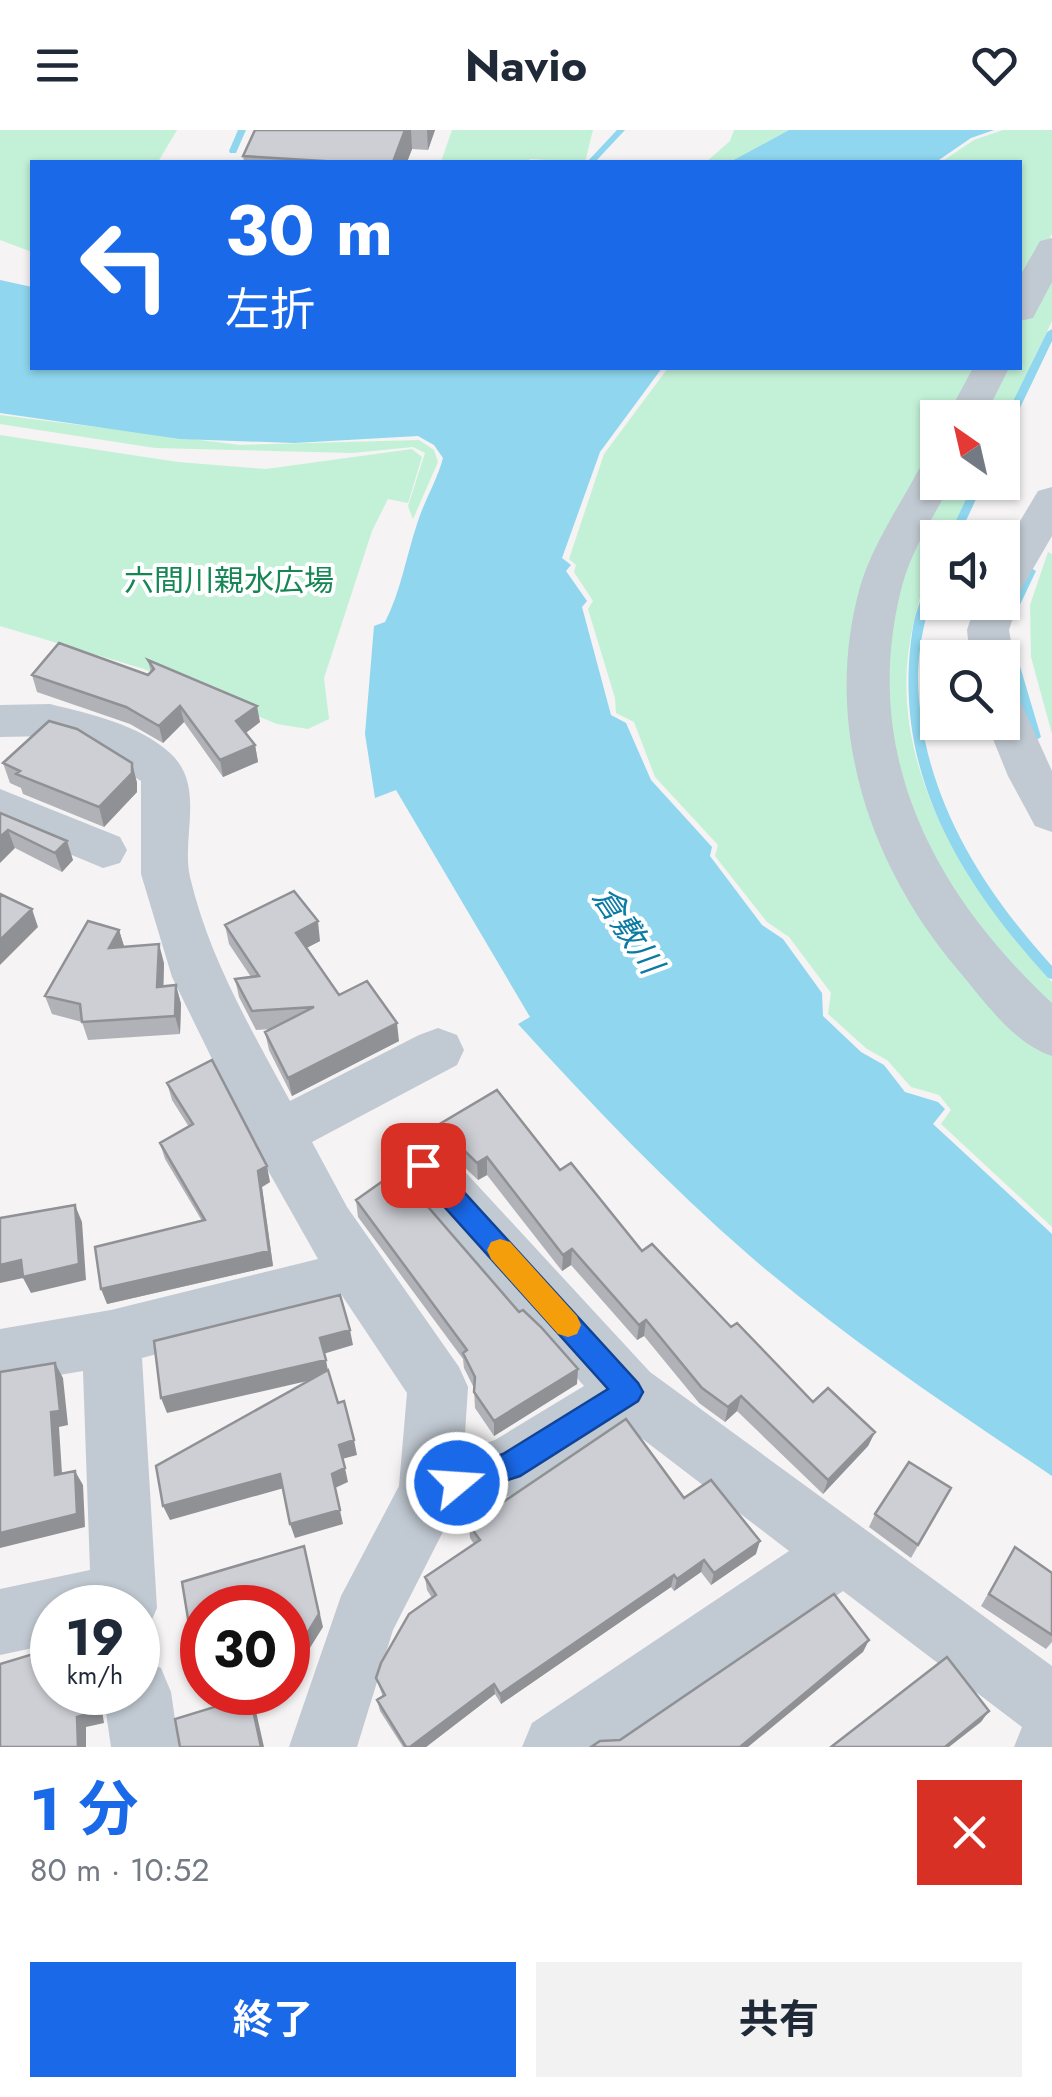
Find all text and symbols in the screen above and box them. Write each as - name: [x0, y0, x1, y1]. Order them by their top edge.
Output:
- text: Navio: [465, 33, 587, 98]
- icon: menu: [30, 38, 85, 93]
- icon: heart: [967, 38, 1022, 93]
- text: 30 m: [225, 180, 393, 281]
- icon: left: [60, 200, 190, 330]
- text: 左折: [225, 277, 315, 342]
- north arrow: [920, 400, 1020, 500]
- map controls: [920, 400, 1020, 740]
- button: sound: [920, 520, 1020, 620]
- park label: 六間川親水広場: [124, 559, 334, 602]
- button: search: [920, 640, 1020, 740]
- water label: 倉敷川: [582, 877, 676, 985]
- pin: [381, 1123, 466, 1208]
- icon: arrive: [396, 1138, 451, 1193]
- position arrow: [405, 1431, 509, 1535]
- speed limit sign: 30: [180, 1585, 310, 1715]
- text: 19: [66, 1601, 124, 1674]
- text: km/h: [67, 1657, 123, 1693]
- text: 1 分: [30, 1766, 139, 1853]
- button: close: [917, 1780, 1022, 1885]
- text: 80 m · 10:52: [30, 1847, 210, 1893]
- button: 終了: [30, 1962, 516, 2077]
- button: 共有: [536, 1962, 1022, 2077]

